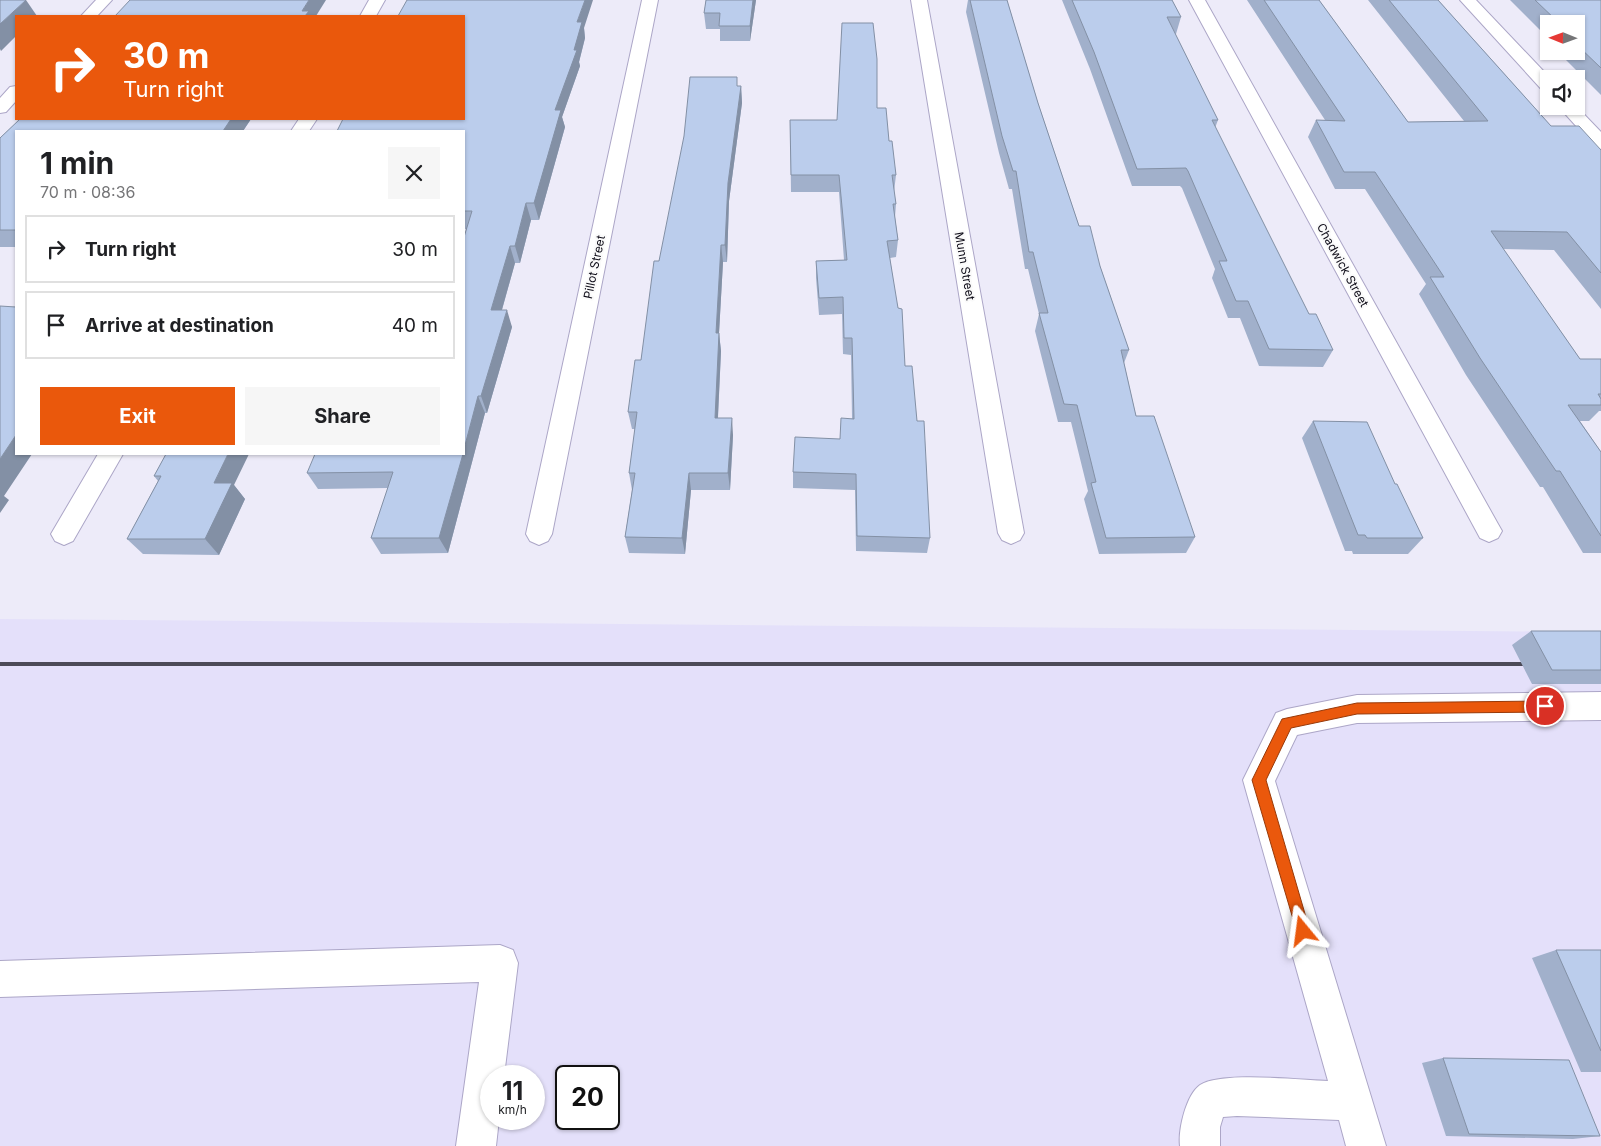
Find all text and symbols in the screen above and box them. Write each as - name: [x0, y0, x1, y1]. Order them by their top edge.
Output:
- north arrow: [1540, 15, 1585, 60]
- map controls: [1540, 15, 1585, 115]
- text: 30 m: [123, 34, 209, 76]
- icon: right: [40, 35, 105, 100]
- button: sound: [1540, 70, 1585, 115]
- text: Turn right: [123, 76, 224, 102]
- text: 1 min: [40, 145, 114, 181]
- button: close: [388, 147, 440, 199]
- text: 70 m · 08:36: [40, 182, 135, 202]
- street label: Chadwick Street: [1314, 221, 1372, 310]
- street label: Munn Street: [952, 231, 978, 302]
- street label: Pillot Street: [580, 234, 608, 300]
- icon: right: [42, 235, 70, 263]
- text: Turn right: [85, 238, 176, 261]
- text: 30 m: [392, 238, 438, 261]
- icon: arrive: [42, 311, 70, 339]
- text: Arrive at destination: [85, 314, 274, 337]
- text: 40 m: [392, 314, 438, 337]
- button: Exit: [40, 387, 235, 445]
- button: Share: [245, 387, 440, 445]
- pin: [1524, 685, 1566, 727]
- icon: arrive: [1531, 692, 1559, 720]
- position arrow: [1276, 904, 1328, 956]
- speed limit sign: 20: [555, 1065, 620, 1130]
- text: 11: [502, 1076, 523, 1106]
- text: km/h: [498, 1102, 527, 1117]

